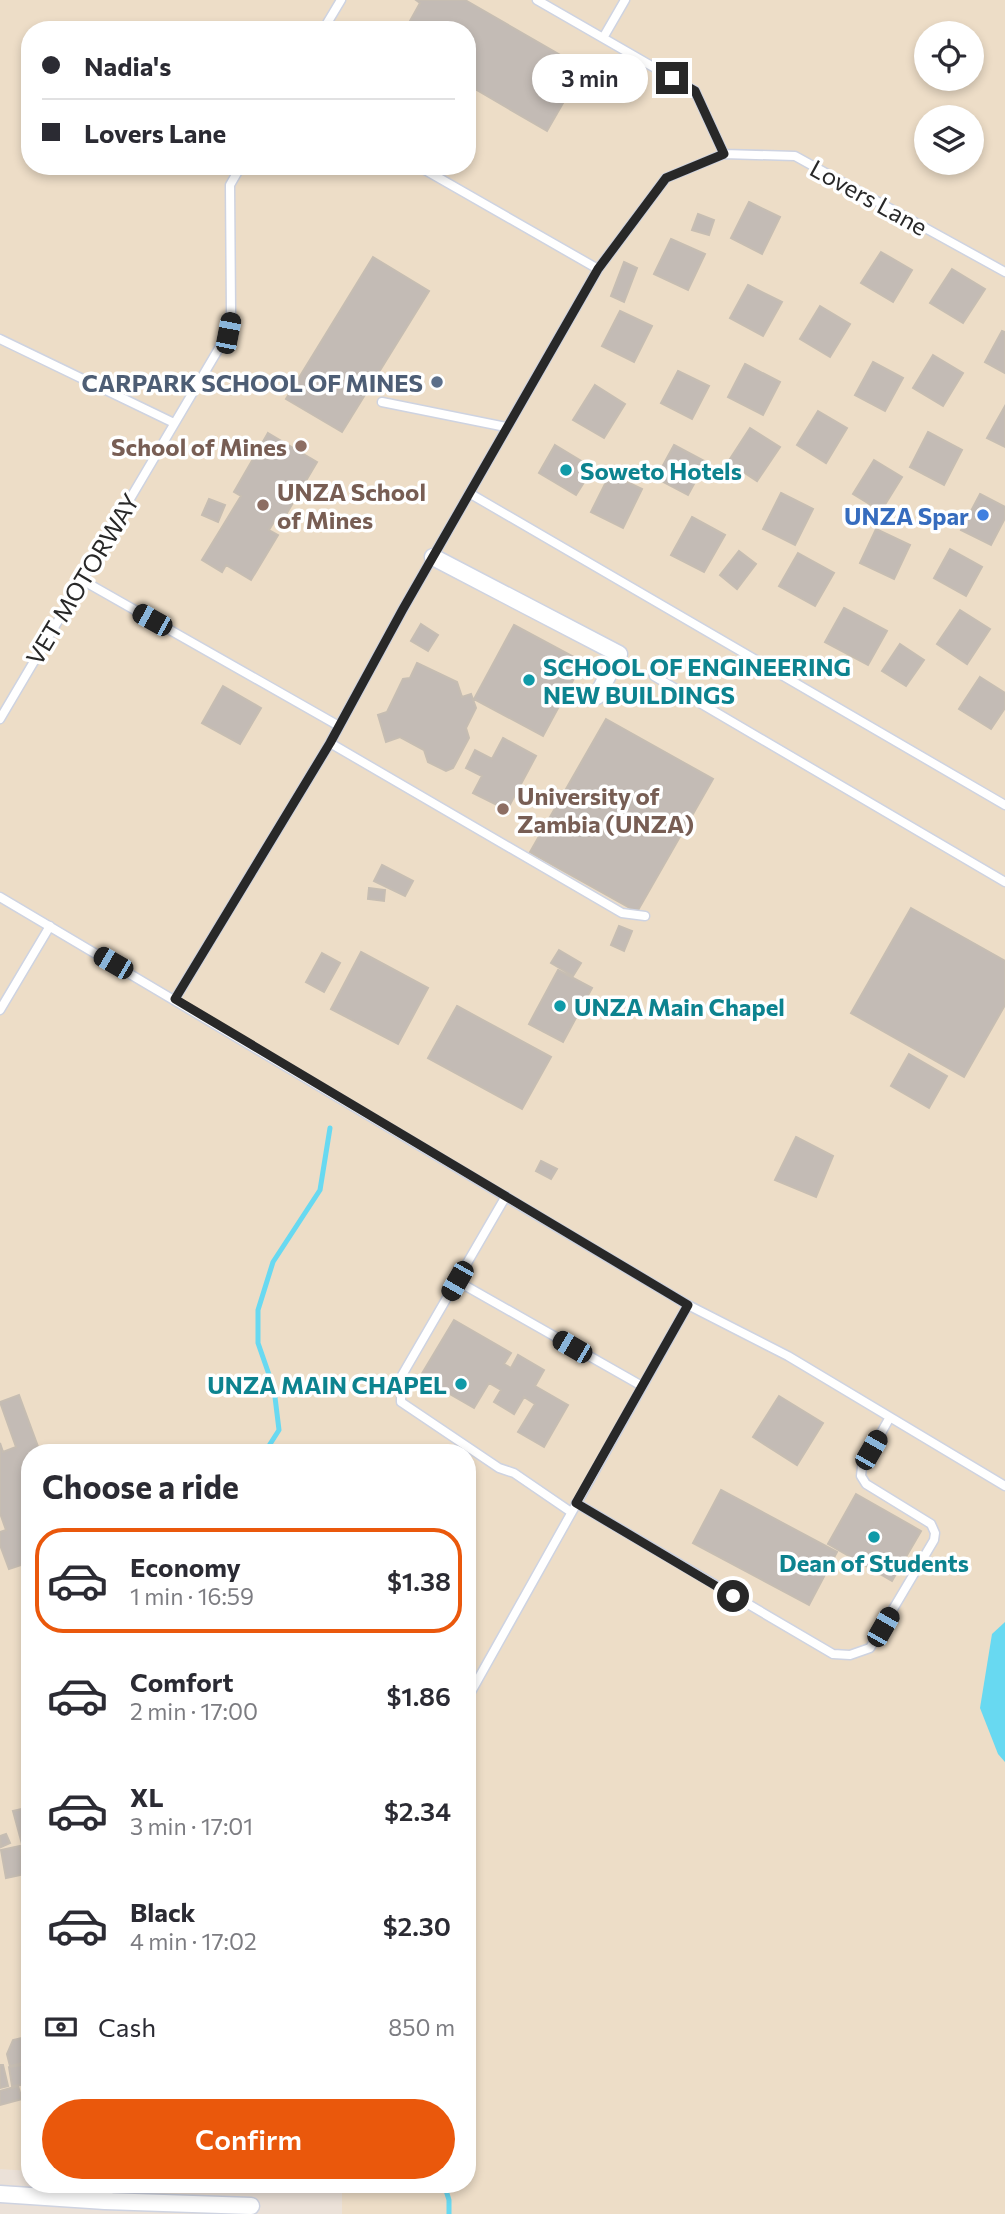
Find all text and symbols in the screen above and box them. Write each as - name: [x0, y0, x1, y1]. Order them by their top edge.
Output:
- map controls: [914, 21, 984, 175]
- button: locate: [914, 21, 984, 91]
- text: Nadia's: [84, 50, 171, 81]
- callout: 3 min: [532, 54, 648, 102]
- route end: [656, 62, 688, 94]
- text: 3 min: [561, 64, 619, 92]
- button: layers: [914, 105, 984, 175]
- text: Lovers Lane: [84, 117, 226, 148]
- street label: Lovers Lane: [805, 153, 933, 241]
- car: [214, 310, 243, 356]
- place label: CARPARK SCHOOL OF MINES: [82, 368, 423, 397]
- marker: CARPARK SCHOOL OF MINES: [429, 374, 445, 390]
- place label: School of Mines: [111, 432, 287, 461]
- marker: School of Mines: [293, 438, 309, 454]
- place label: Soweto Hotels: [580, 456, 742, 485]
- marker: Soweto Hotels: [558, 462, 574, 478]
- place label: UNZA School of Mines: [277, 477, 426, 534]
- street label: VET MOTORWAY: [19, 488, 145, 670]
- marker: UNZA School of Mines: [255, 497, 271, 513]
- place label: UNZA Spar: [844, 501, 969, 530]
- marker: UNZA Spar: [975, 507, 991, 523]
- car: [129, 601, 176, 639]
- place label: SCHOOL OF ENGINEERING NEW BUILDINGS: [543, 652, 851, 709]
- marker: SCHOOL OF ENGINEERING NEW BUILDINGS: [521, 672, 537, 688]
- place label: University of Zambia (UNZA): [517, 781, 694, 838]
- marker: University of Zambia (UNZA): [495, 801, 511, 817]
- car: [90, 943, 137, 983]
- place label: UNZA Main Chapel: [574, 992, 785, 1021]
- marker: UNZA Main Chapel: [552, 998, 568, 1014]
- car: [438, 1258, 477, 1304]
- car: [549, 1327, 596, 1367]
- place label: UNZA MAIN CHAPEL: [207, 1370, 447, 1399]
- marker: UNZA MAIN CHAPEL: [453, 1376, 469, 1392]
- car: [852, 1427, 891, 1473]
- text: Choose a ride: [42, 1466, 239, 1506]
- marker: Dean of Students: [866, 1529, 882, 1545]
- place label: Dean of Students: [779, 1548, 969, 1577]
- icon: car: [46, 1549, 109, 1612]
- text: Economy: [130, 1551, 241, 1582]
- text: $1.38: [387, 1565, 451, 1596]
- route start: [717, 1580, 749, 1612]
- text: 1 min · 16:59: [130, 1582, 254, 1610]
- car: [864, 1604, 903, 1650]
- icon: car: [46, 1664, 109, 1727]
- text: Comfort: [130, 1666, 233, 1697]
- text: $1.86: [386, 1680, 451, 1711]
- text: 2 min · 17:00: [130, 1697, 258, 1725]
- icon: car: [46, 1779, 109, 1842]
- text: XL: [130, 1781, 164, 1812]
- text: $2.34: [384, 1795, 451, 1826]
- text: 3 min · 17:01: [130, 1812, 253, 1840]
- icon: car: [46, 1894, 109, 1957]
- text: Black: [130, 1896, 196, 1927]
- text: $2.30: [383, 1910, 451, 1941]
- text: 4 min · 17:02: [130, 1927, 257, 1955]
- icon: cash: [42, 2008, 80, 2046]
- text: Cash: [98, 2011, 156, 2042]
- text: 850 m: [388, 2013, 455, 2041]
- button: Confirm: [42, 2099, 455, 2179]

